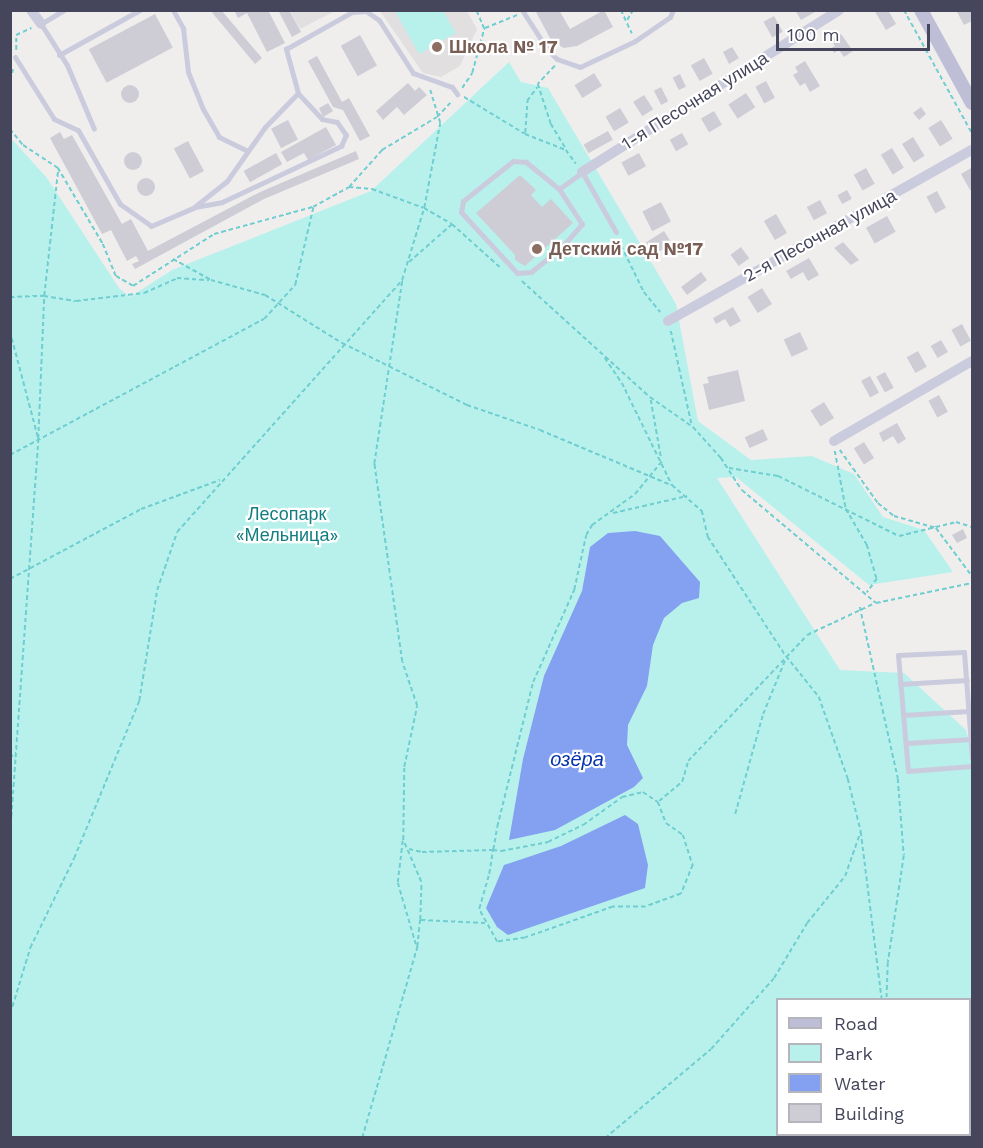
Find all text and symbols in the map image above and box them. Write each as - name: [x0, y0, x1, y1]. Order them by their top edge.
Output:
- scale bar: [779, 12, 934, 50]
- text: 100 m: [787, 24, 840, 45]
- place label: Школа № 17: [449, 36, 558, 58]
- marker: Школа № 17: [430, 40, 444, 54]
- street label: 1-я Песочная улица: [618, 47, 772, 155]
- street label: 2-я Песочная улица: [740, 185, 900, 287]
- place label: Детский сад №17: [549, 238, 703, 260]
- marker: Детский сад №17: [530, 242, 544, 256]
- park label: Лесопарк «Мельница»: [236, 504, 338, 546]
- water label: озёра: [550, 747, 604, 771]
- legend: [776, 998, 971, 1136]
- text: Road: [834, 1013, 878, 1034]
- text: Park: [834, 1043, 873, 1064]
- text: Water: [834, 1073, 886, 1094]
- text: Building: [834, 1103, 904, 1124]

